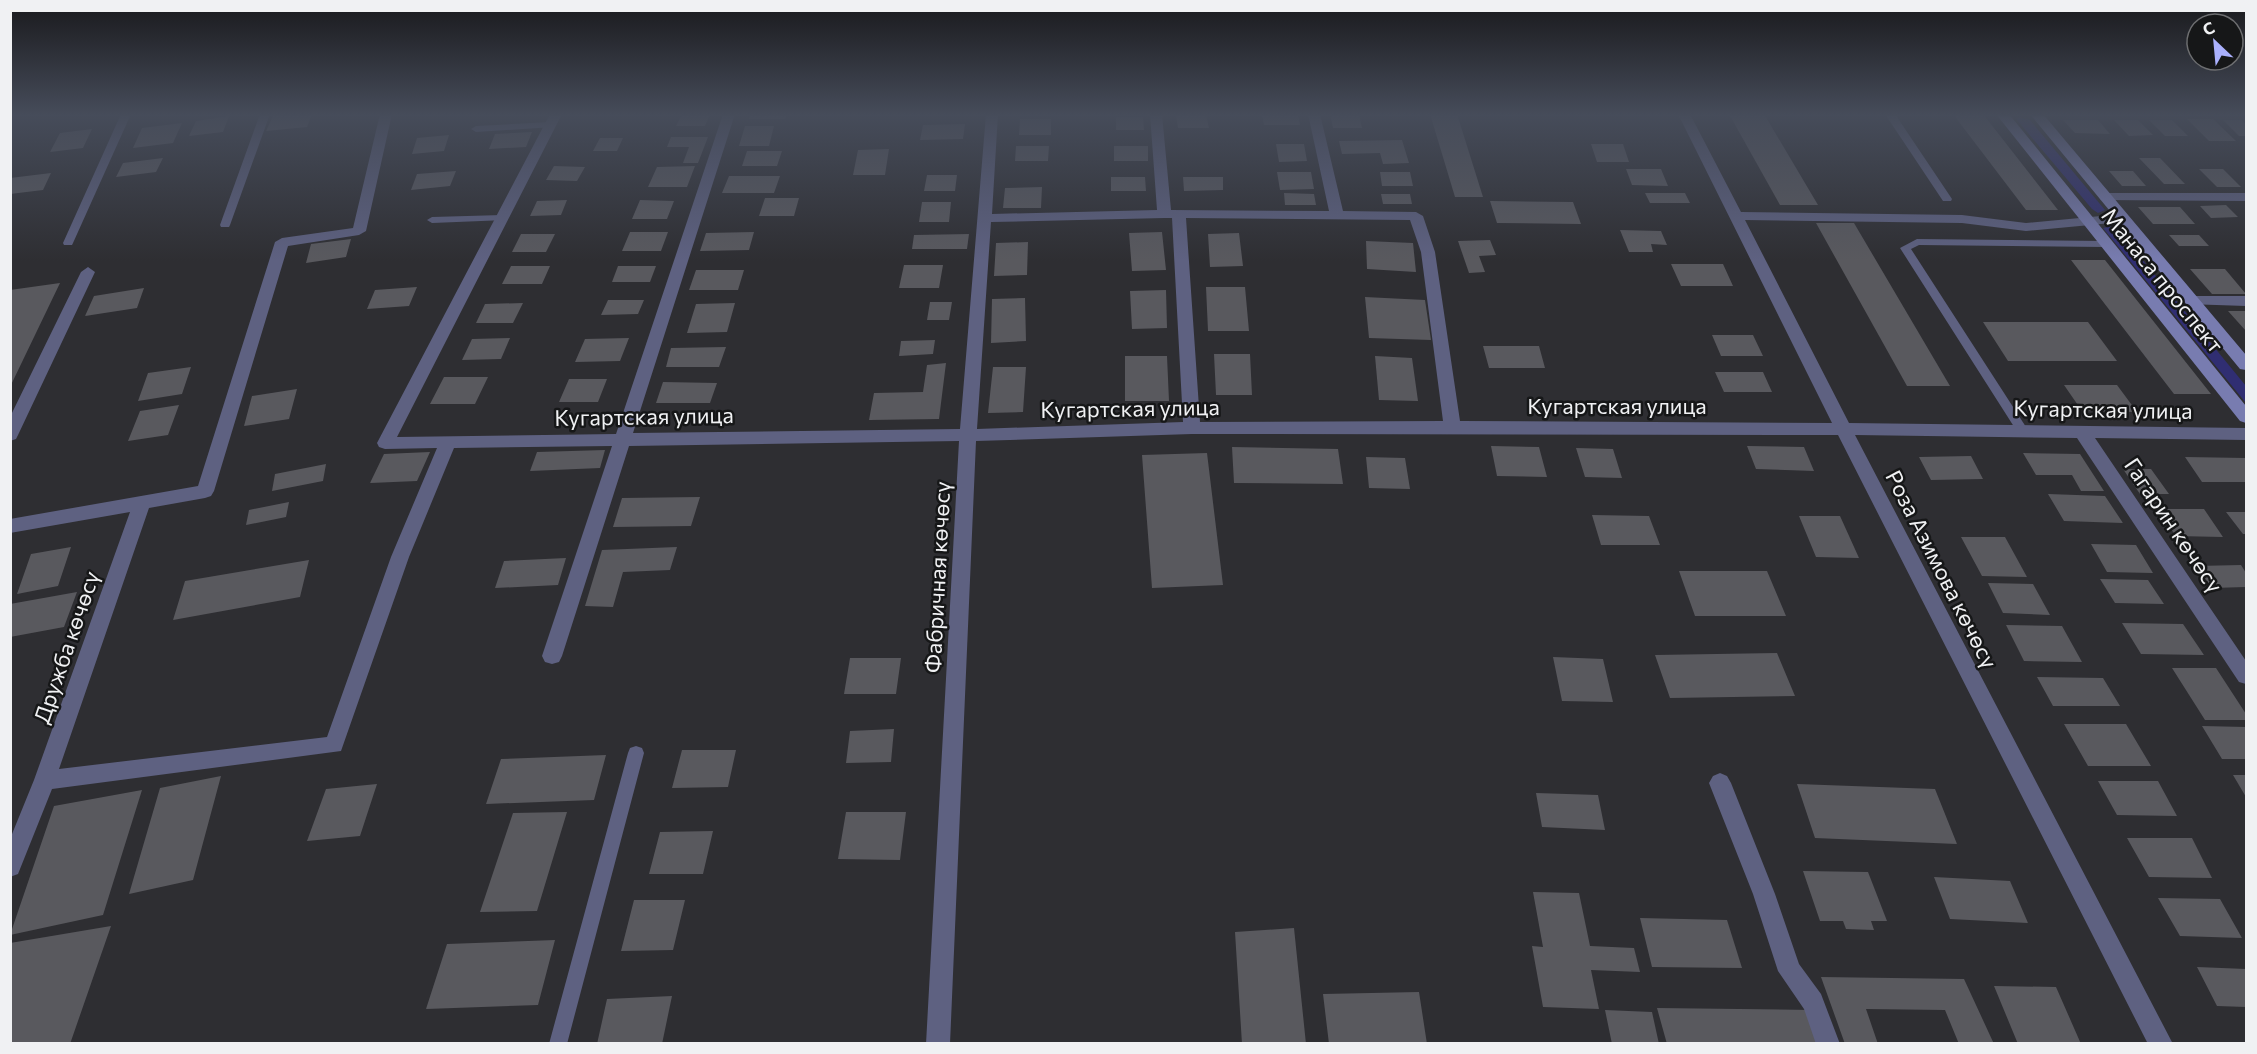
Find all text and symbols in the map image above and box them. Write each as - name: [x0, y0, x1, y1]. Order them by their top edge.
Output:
- north arrow: [2185, 12, 2245, 72]
- text: С: [2199, 17, 2217, 39]
- street label: Манаса проспект: [2096, 202, 2230, 358]
- street label: Кугартская улица: [1527, 392, 1707, 419]
- street label: Кугартская улица: [1040, 393, 1220, 423]
- street label: Кугартская улица: [2013, 394, 2193, 424]
- street label: Кугартская улица: [554, 401, 734, 431]
- street label: Гагарин көчөсү: [2119, 453, 2229, 597]
- street label: Роза Азимова көчөсү: [1880, 465, 2004, 673]
- street label: Фабричная көчөсү: [918, 481, 956, 673]
- street label: Дружба көчөсү: [27, 567, 105, 727]

